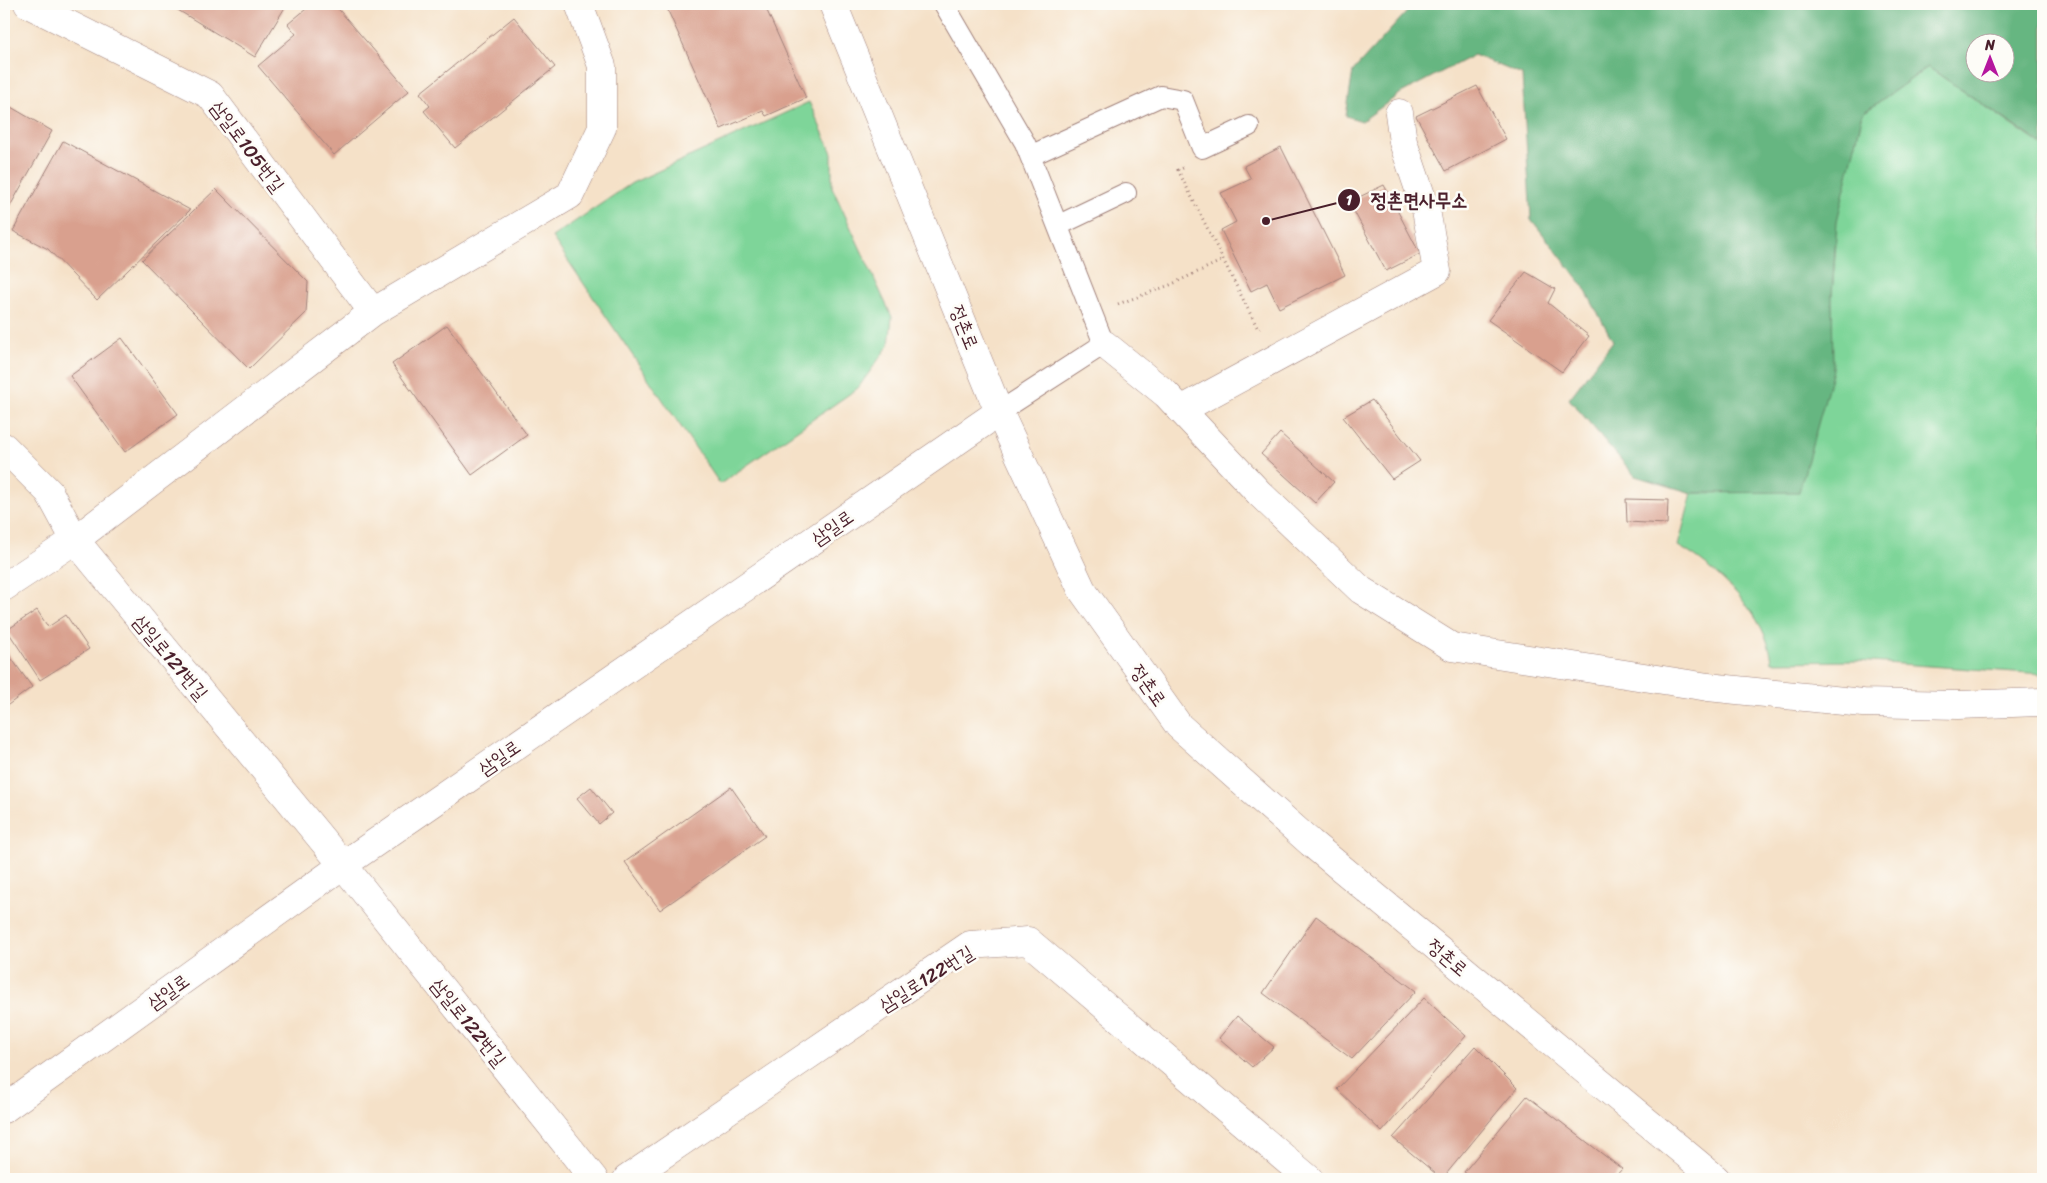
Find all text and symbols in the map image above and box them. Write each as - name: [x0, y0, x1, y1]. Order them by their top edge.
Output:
- north arrow: [1964, 32, 2014, 82]
- text: N: [1984, 33, 1995, 58]
- street label: 삼일로105번길: [202, 93, 293, 199]
- callout: 정촌면사무소: [1336, 183, 1478, 218]
- text: 정촌면사무소: [1371, 183, 1467, 218]
- text: 1: [1346, 187, 1353, 213]
- street label: 정촌로: [941, 300, 988, 355]
- street label: 삼일로: [804, 501, 861, 554]
- street label: 삼일로121번길: [125, 607, 217, 708]
- street label: 정촌로: [1122, 657, 1175, 714]
- street label: 삼일로: [471, 731, 528, 784]
- street label: 정촌로: [1420, 930, 1476, 985]
- street label: 삼일로122번길: [872, 936, 980, 1021]
- street label: 삼일로: [140, 965, 197, 1018]
- street label: 삼일로122번길: [422, 971, 515, 1074]

